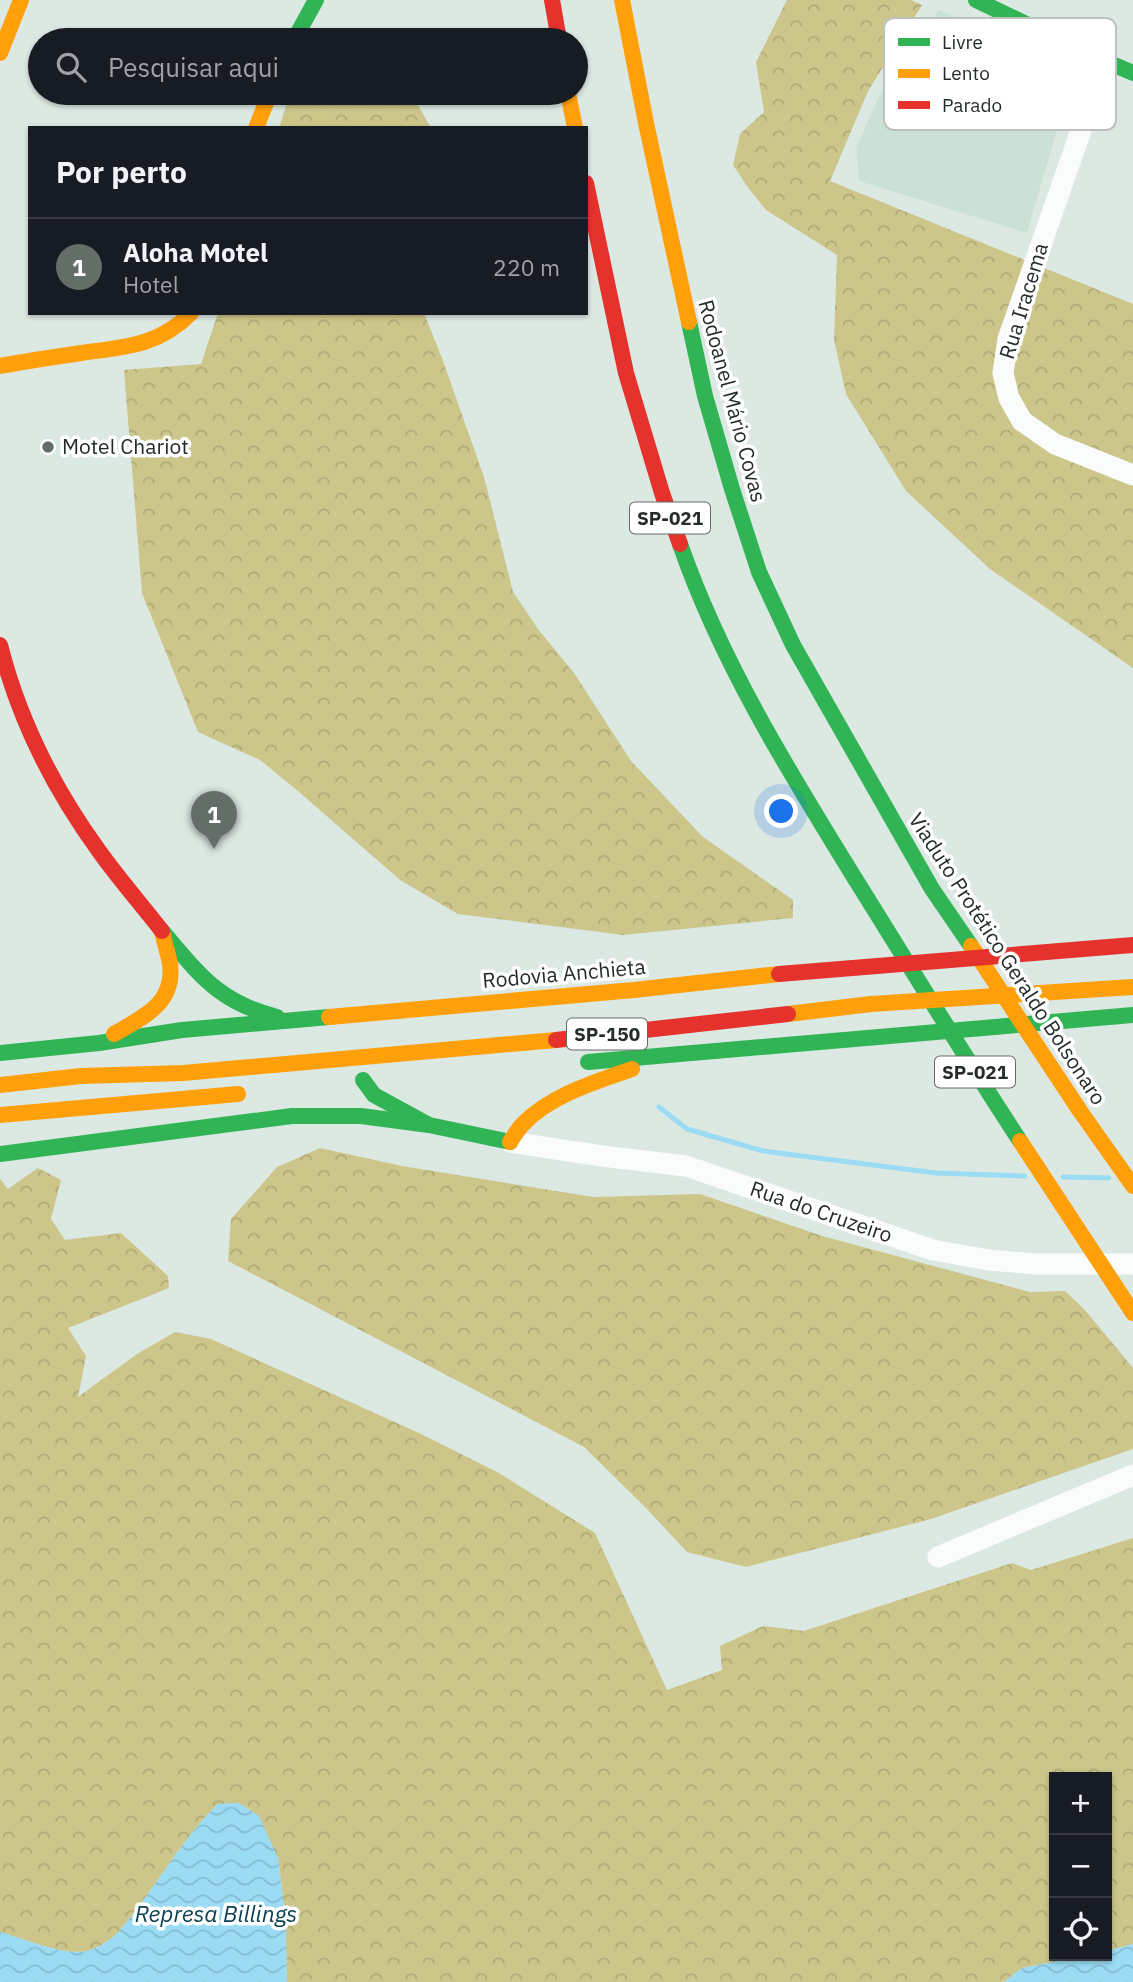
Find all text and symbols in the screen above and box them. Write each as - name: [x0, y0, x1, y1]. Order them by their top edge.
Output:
- legend: [884, 18, 1116, 130]
- search box: [28, 28, 588, 105]
- text: Livre: [942, 30, 983, 54]
- icon: search: [52, 48, 90, 86]
- text: Pesquisar aqui: [108, 50, 279, 84]
- text: Lento: [942, 61, 990, 85]
- text: Parado: [942, 93, 1002, 117]
- text: Por perto: [56, 152, 187, 191]
- text: Aloha Motel: [123, 235, 268, 269]
- street label: Rua Iracema: [992, 239, 1054, 362]
- text: 1: [72, 252, 86, 282]
- text: 220 m: [493, 252, 560, 282]
- text: Hotel: [123, 269, 179, 299]
- street label: Rodoanel Mário Covas: [692, 297, 773, 505]
- place label: Motel Chariot: [62, 432, 189, 460]
- marker: Motel Chariot: [40, 439, 56, 455]
- road number: SP-021: [630, 503, 710, 534]
- pin: 1: [191, 791, 237, 849]
- your location: [764, 794, 798, 828]
- street label: Viaduto Protético Geraldo Bolsonaro: [903, 807, 1113, 1110]
- street label: Rodovia Anchieta: [481, 952, 647, 994]
- road number: SP-150: [567, 1018, 647, 1050]
- road number: SP-021: [935, 1056, 1015, 1088]
- street label: Rua do Cruzeiro: [746, 1174, 896, 1249]
- map controls: [1049, 1772, 1112, 1961]
- button: +: [1049, 1772, 1112, 1835]
- button: −: [1049, 1835, 1112, 1898]
- water label: Represa Billings: [135, 1898, 297, 1928]
- button: locate: [1049, 1898, 1112, 1961]

